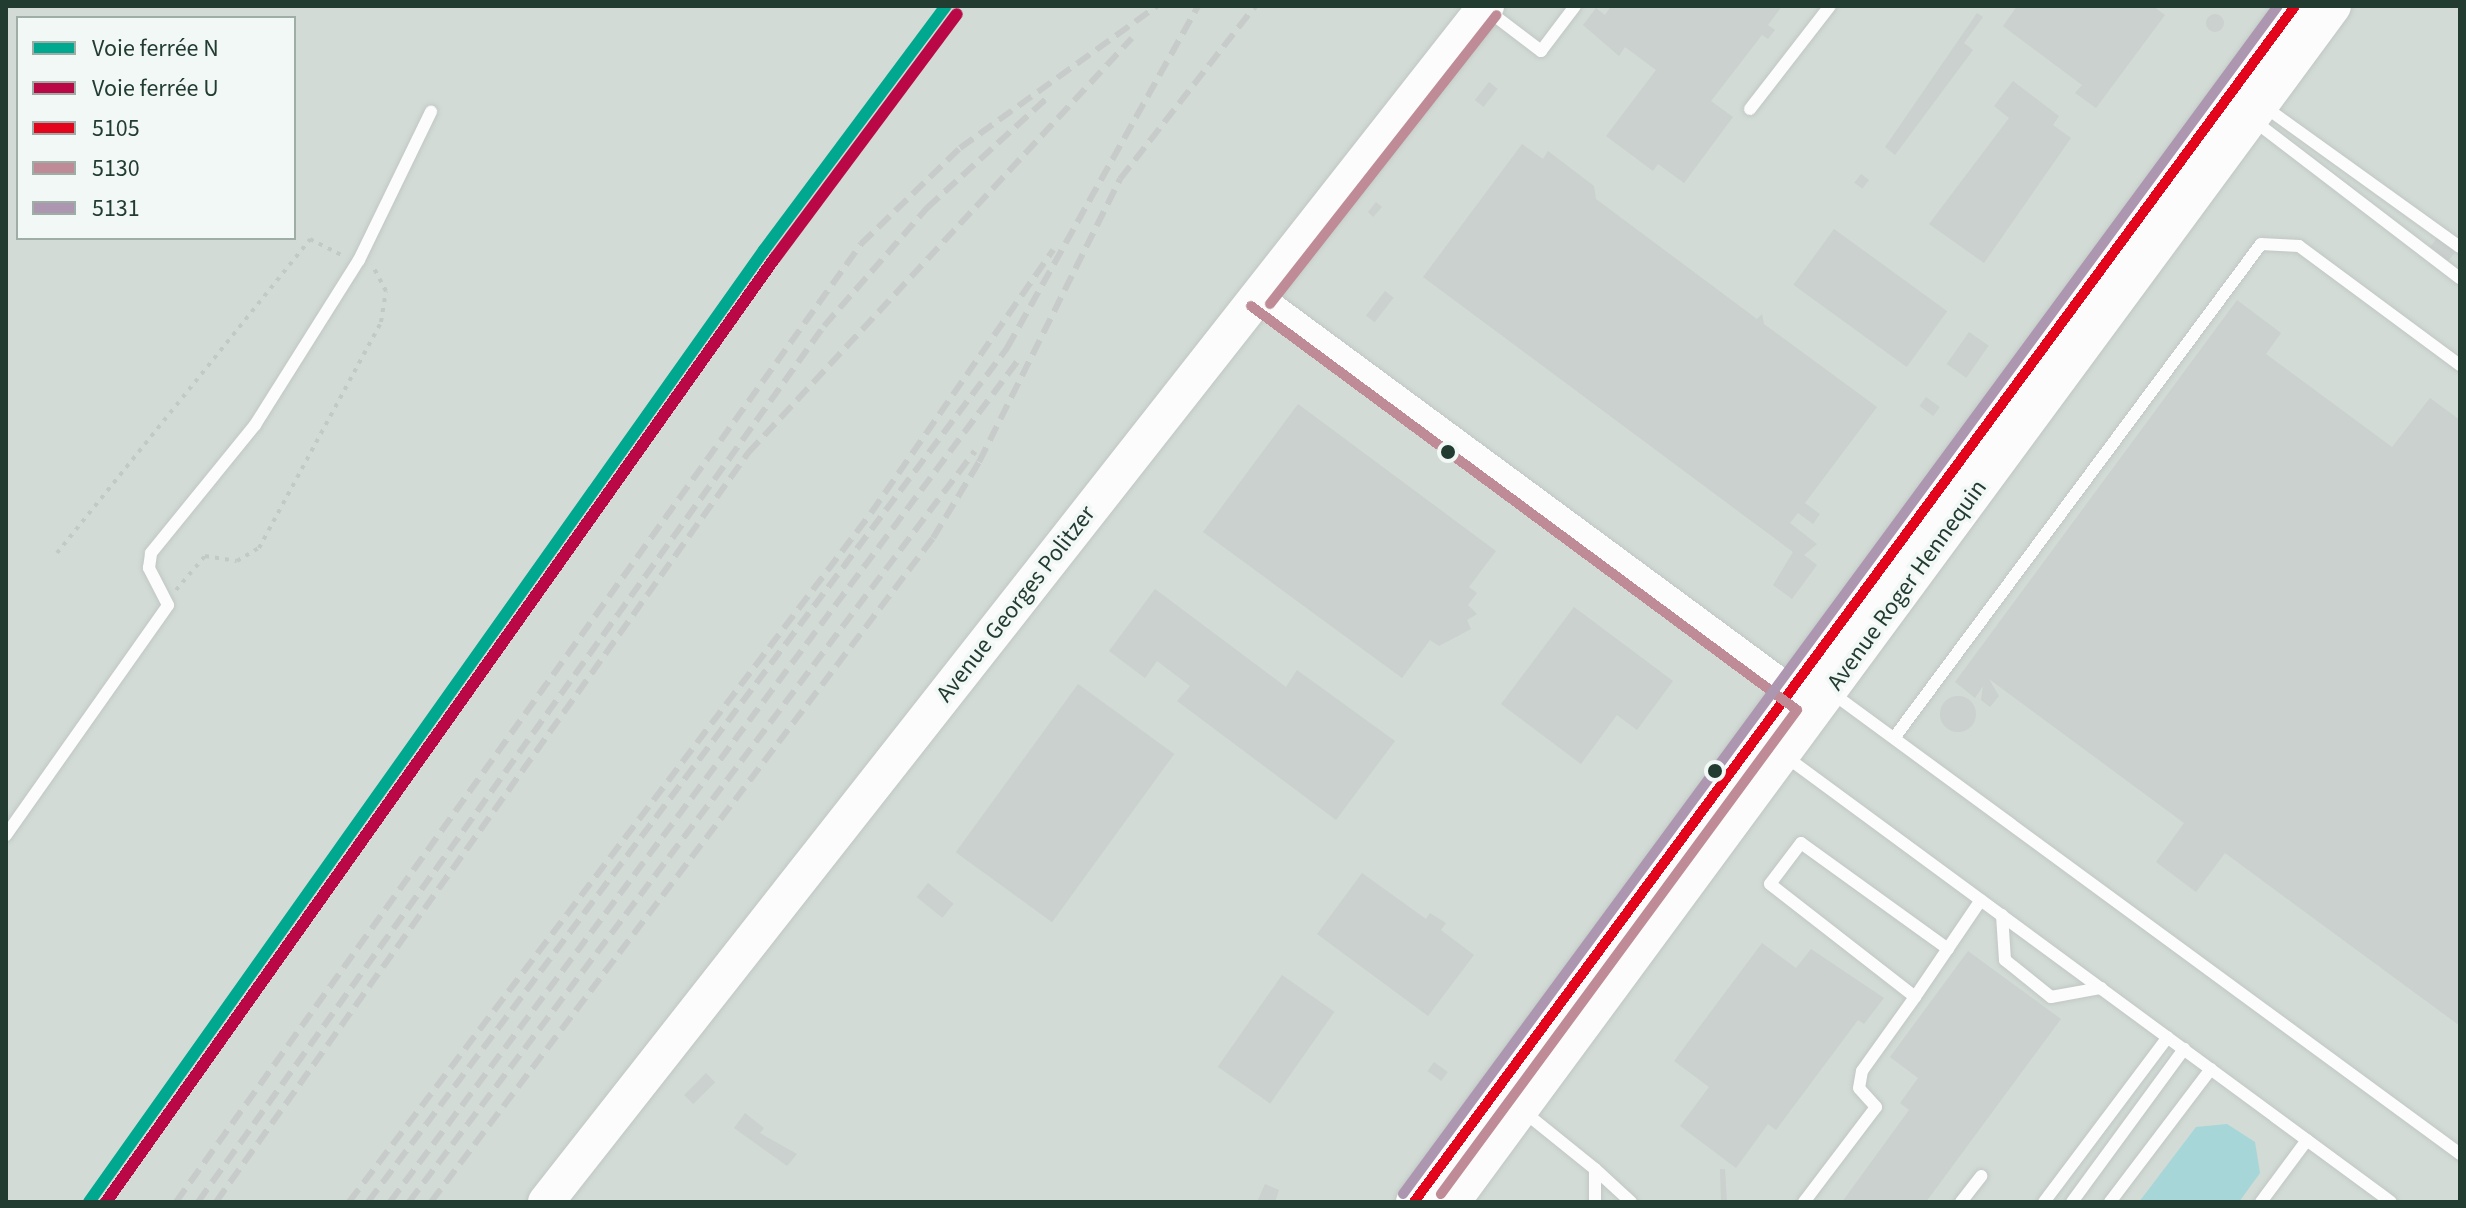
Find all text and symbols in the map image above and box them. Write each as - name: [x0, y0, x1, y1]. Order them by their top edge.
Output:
- legend: [16, 16, 296, 240]
- text: Voie ferrée N: [92, 31, 219, 66]
- text: Voie ferrée U: [92, 71, 219, 106]
- text: 5105: [92, 111, 140, 146]
- text: 5130: [92, 151, 140, 186]
- text: 5131: [92, 191, 140, 226]
- unlabelled marker: [1440, 444, 1456, 460]
- street label: Avenue Roger Hennequin: [1821, 474, 1993, 696]
- street label: Avenue Georges Politzer: [930, 500, 1102, 708]
- unlabelled marker: [1707, 763, 1723, 779]

